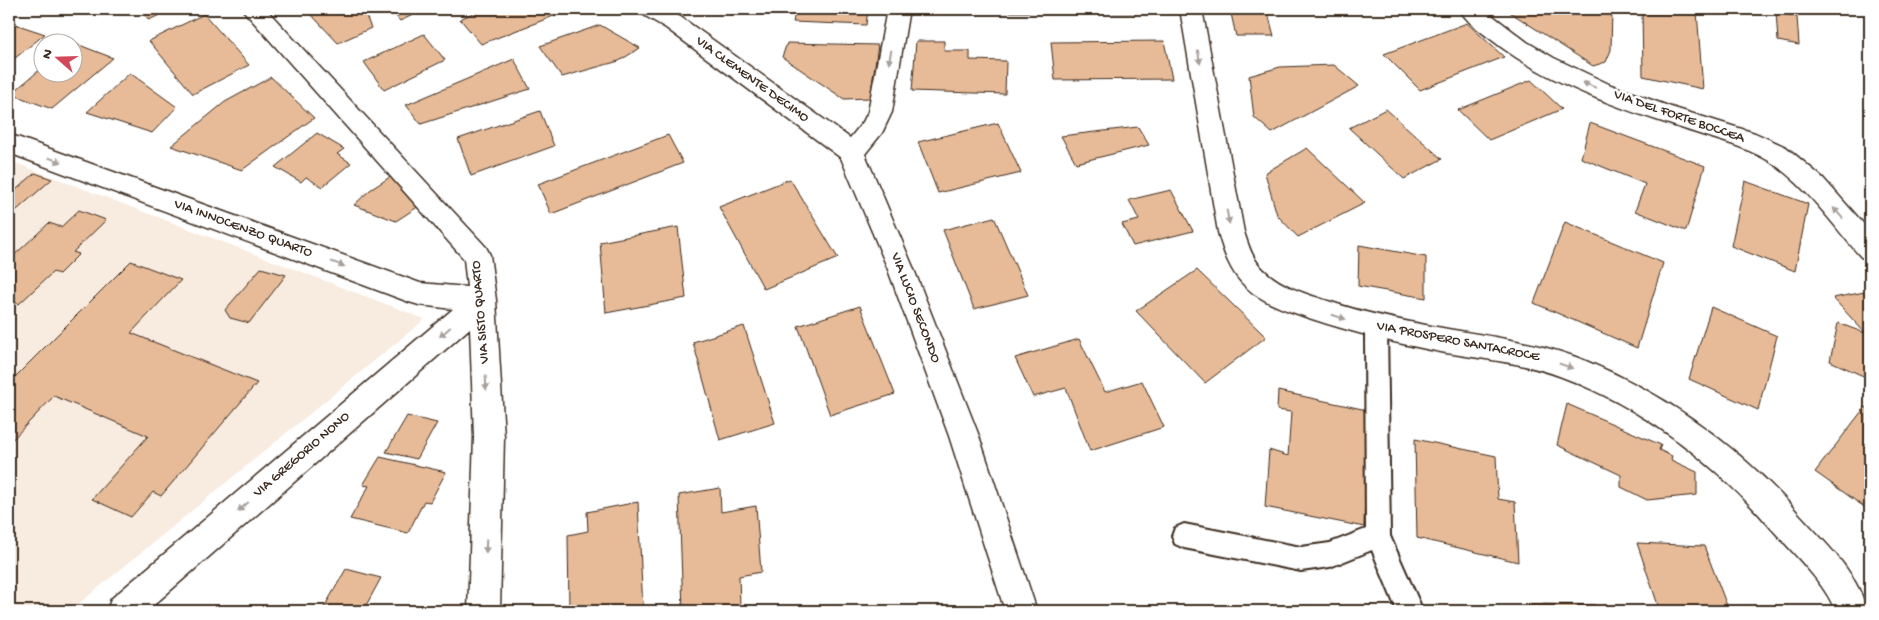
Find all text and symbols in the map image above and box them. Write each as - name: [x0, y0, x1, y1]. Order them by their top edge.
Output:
- north arrow: [32, 32, 82, 82]
- street label: VIA CLEMENTE DECIMO: [691, 33, 813, 127]
- text: N: [39, 47, 58, 62]
- one-way arrow: [885, 49, 893, 65]
- one-way arrow: [1195, 49, 1203, 65]
- one-way arrow: [1581, 81, 1596, 89]
- street label: VIA DEL FORTE BOCCEA: [1610, 86, 1747, 148]
- one-way arrow: [47, 157, 62, 164]
- street label: VIA INNOCENZO QUARTO: [171, 196, 315, 262]
- one-way arrow: [1832, 207, 1844, 219]
- one-way arrow: [1224, 209, 1232, 225]
- street label: VIA LUCIO SECONDO: [886, 250, 944, 366]
- street label: VIA SISTO QUARTO: [468, 259, 494, 365]
- one-way arrow: [331, 261, 346, 268]
- one-way arrow: [1332, 313, 1347, 321]
- street label: VIA PROSPERO SANTACROCE: [1374, 318, 1542, 366]
- one-way arrow: [438, 326, 451, 337]
- one-way arrow: [1559, 363, 1574, 370]
- one-way arrow: [482, 376, 490, 392]
- street label: VIA GREGORIO NONO: [249, 408, 354, 502]
- one-way arrow: [237, 501, 249, 513]
- one-way arrow: [481, 538, 489, 554]

